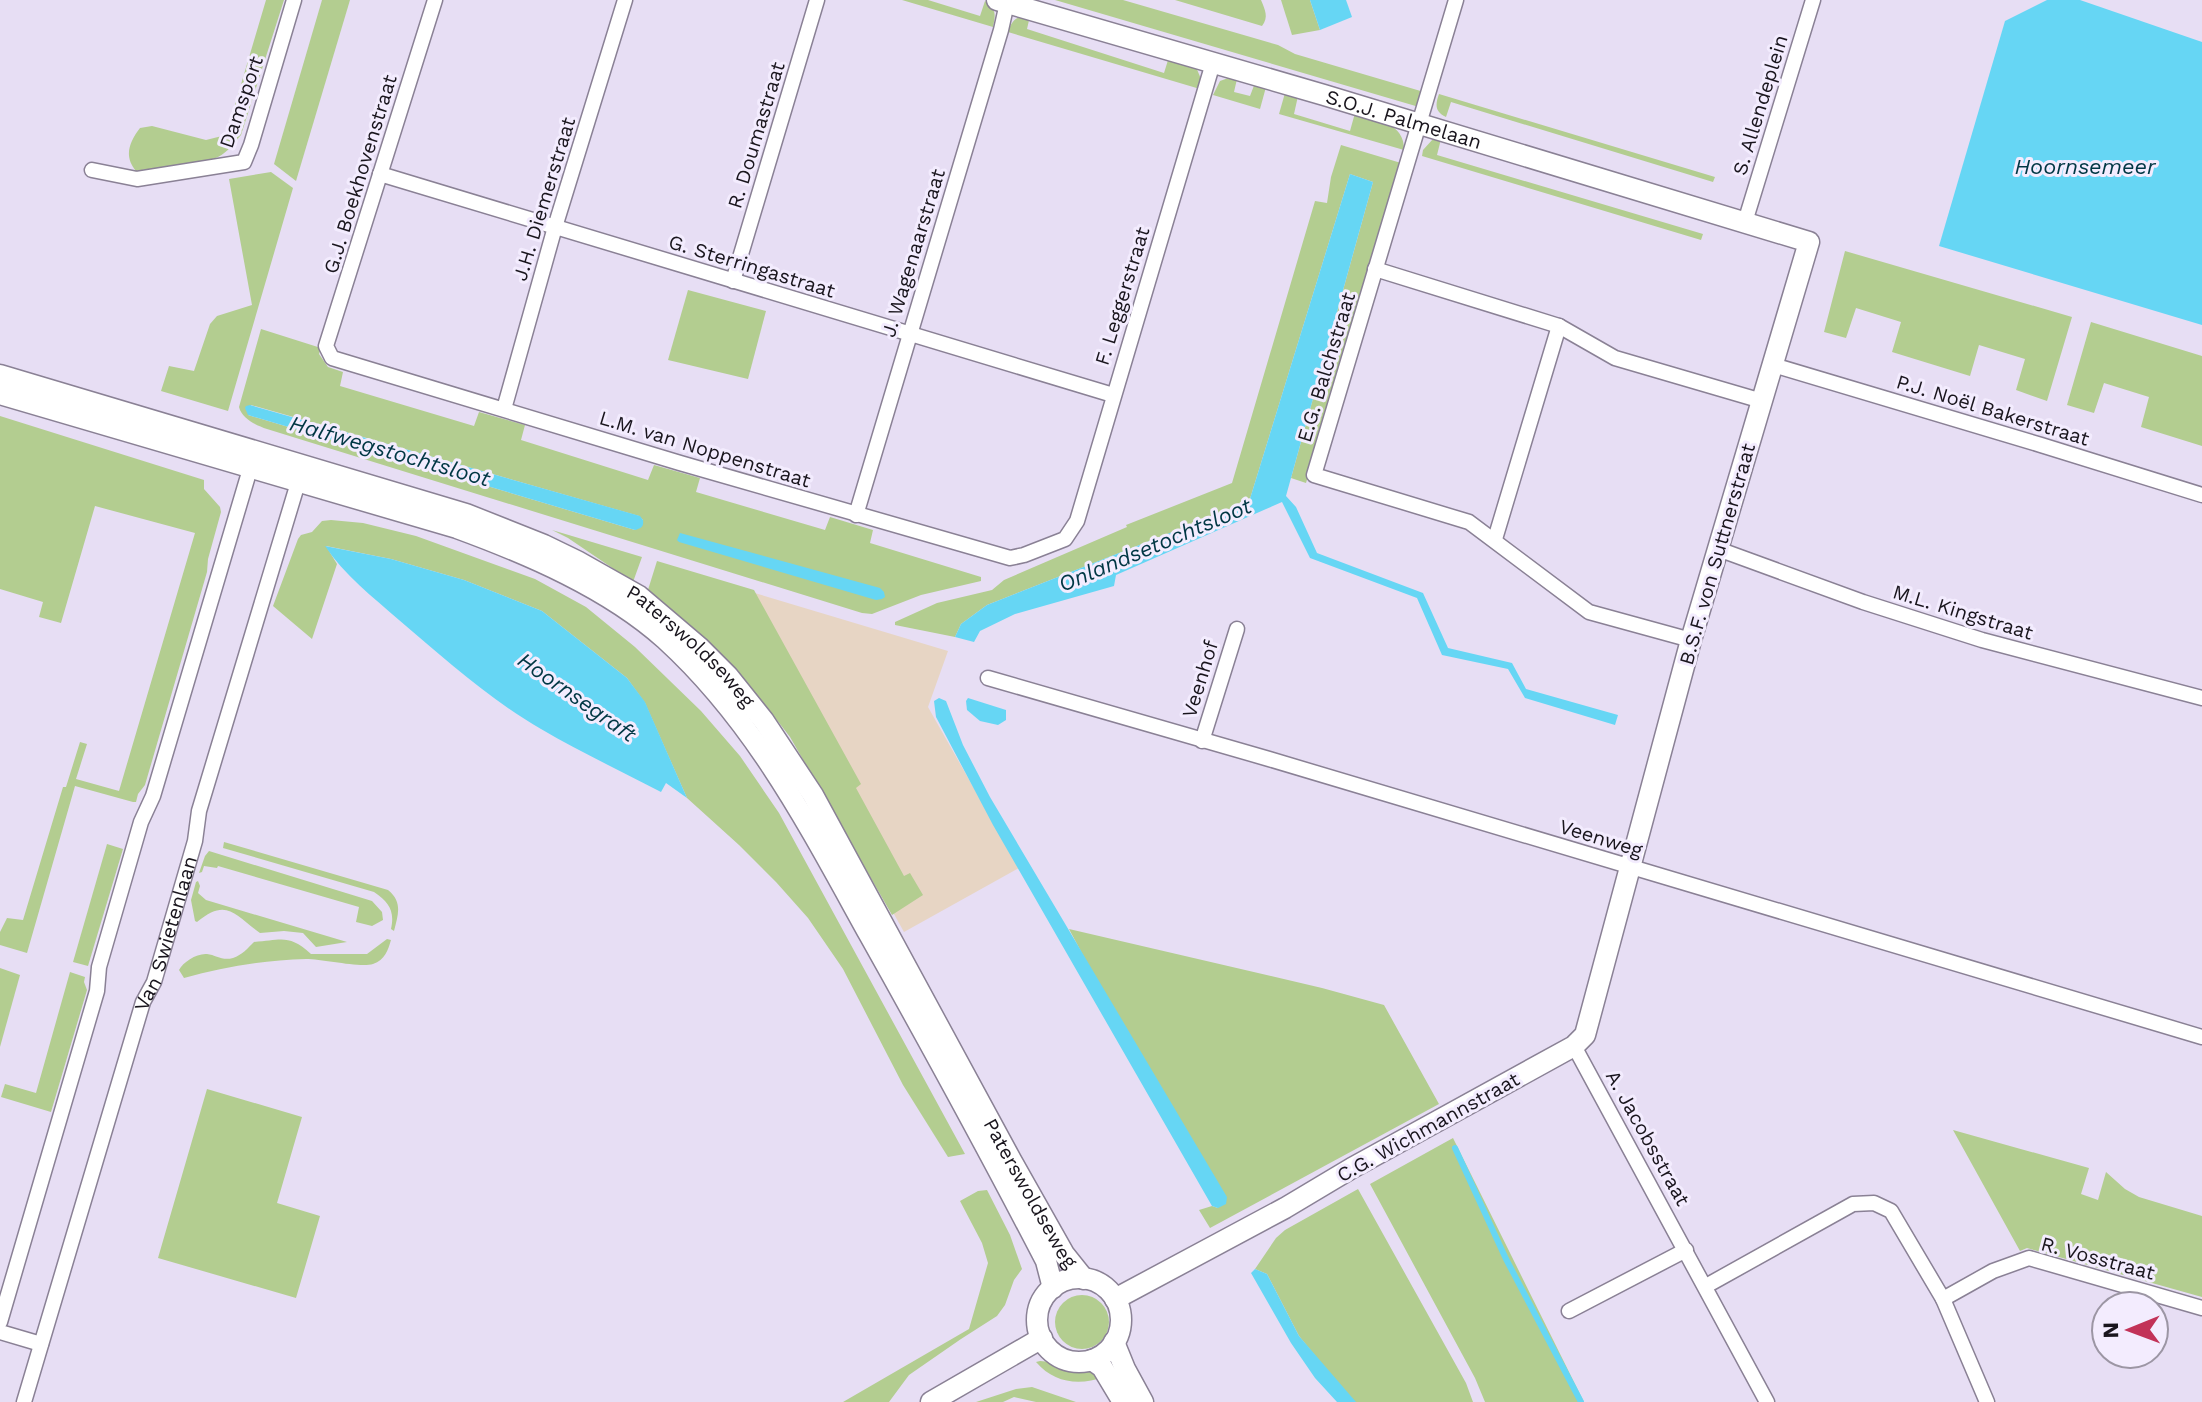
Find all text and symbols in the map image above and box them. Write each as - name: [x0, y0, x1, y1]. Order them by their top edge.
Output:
- street label: S. Allendeplein: [1727, 32, 1793, 178]
- street label: Damsport: [214, 52, 268, 151]
- street label: R. Doumastraat: [722, 58, 790, 211]
- street label: G.J. Boekhovenstraat: [318, 71, 402, 276]
- street label: S.O.J. Palmelaan: [1323, 84, 1485, 154]
- street label: J.H. Diemerstraat: [508, 114, 580, 284]
- water label: Hoornsemeer: [2014, 154, 2157, 179]
- street label: J. Wagenaarstraat: [876, 165, 950, 340]
- street label: F. Leggerstraat: [1090, 223, 1155, 368]
- street label: G. Sterringastraat: [666, 229, 839, 303]
- street label: E.G. Balchstraat: [1292, 289, 1360, 445]
- street label: P.J. Noël Bakerstraat: [1894, 369, 2093, 451]
- street label: L.M. van Noppenstraat: [596, 405, 814, 493]
- water label: Halfwegstochtsloot: [287, 410, 494, 492]
- street label: B.S.F. von Suttnerstraat: [1674, 440, 1760, 668]
- water label: Onlandsetochtsloot: [1055, 493, 1256, 597]
- street label: M.L. Kingstraat: [1890, 579, 2037, 645]
- street label: Paterswoldseweg: [622, 580, 760, 712]
- street label: Veenhof: [1177, 637, 1223, 721]
- water label: Hoornsegraft: [513, 647, 642, 748]
- street label: Veenweg: [1556, 814, 1646, 862]
- street label: Van Swietenlaan: [129, 853, 202, 1013]
- street label: A. Jacobsstraat: [1601, 1066, 1695, 1210]
- street label: C.G. Wichmannstraat: [1333, 1067, 1524, 1187]
- street label: Paterswoldseweg: [979, 1114, 1083, 1273]
- street label: R. Vosstraat: [2039, 1231, 2158, 1285]
- north arrow: [2090, 1290, 2170, 1370]
- text: N: [2098, 1322, 2123, 1339]

